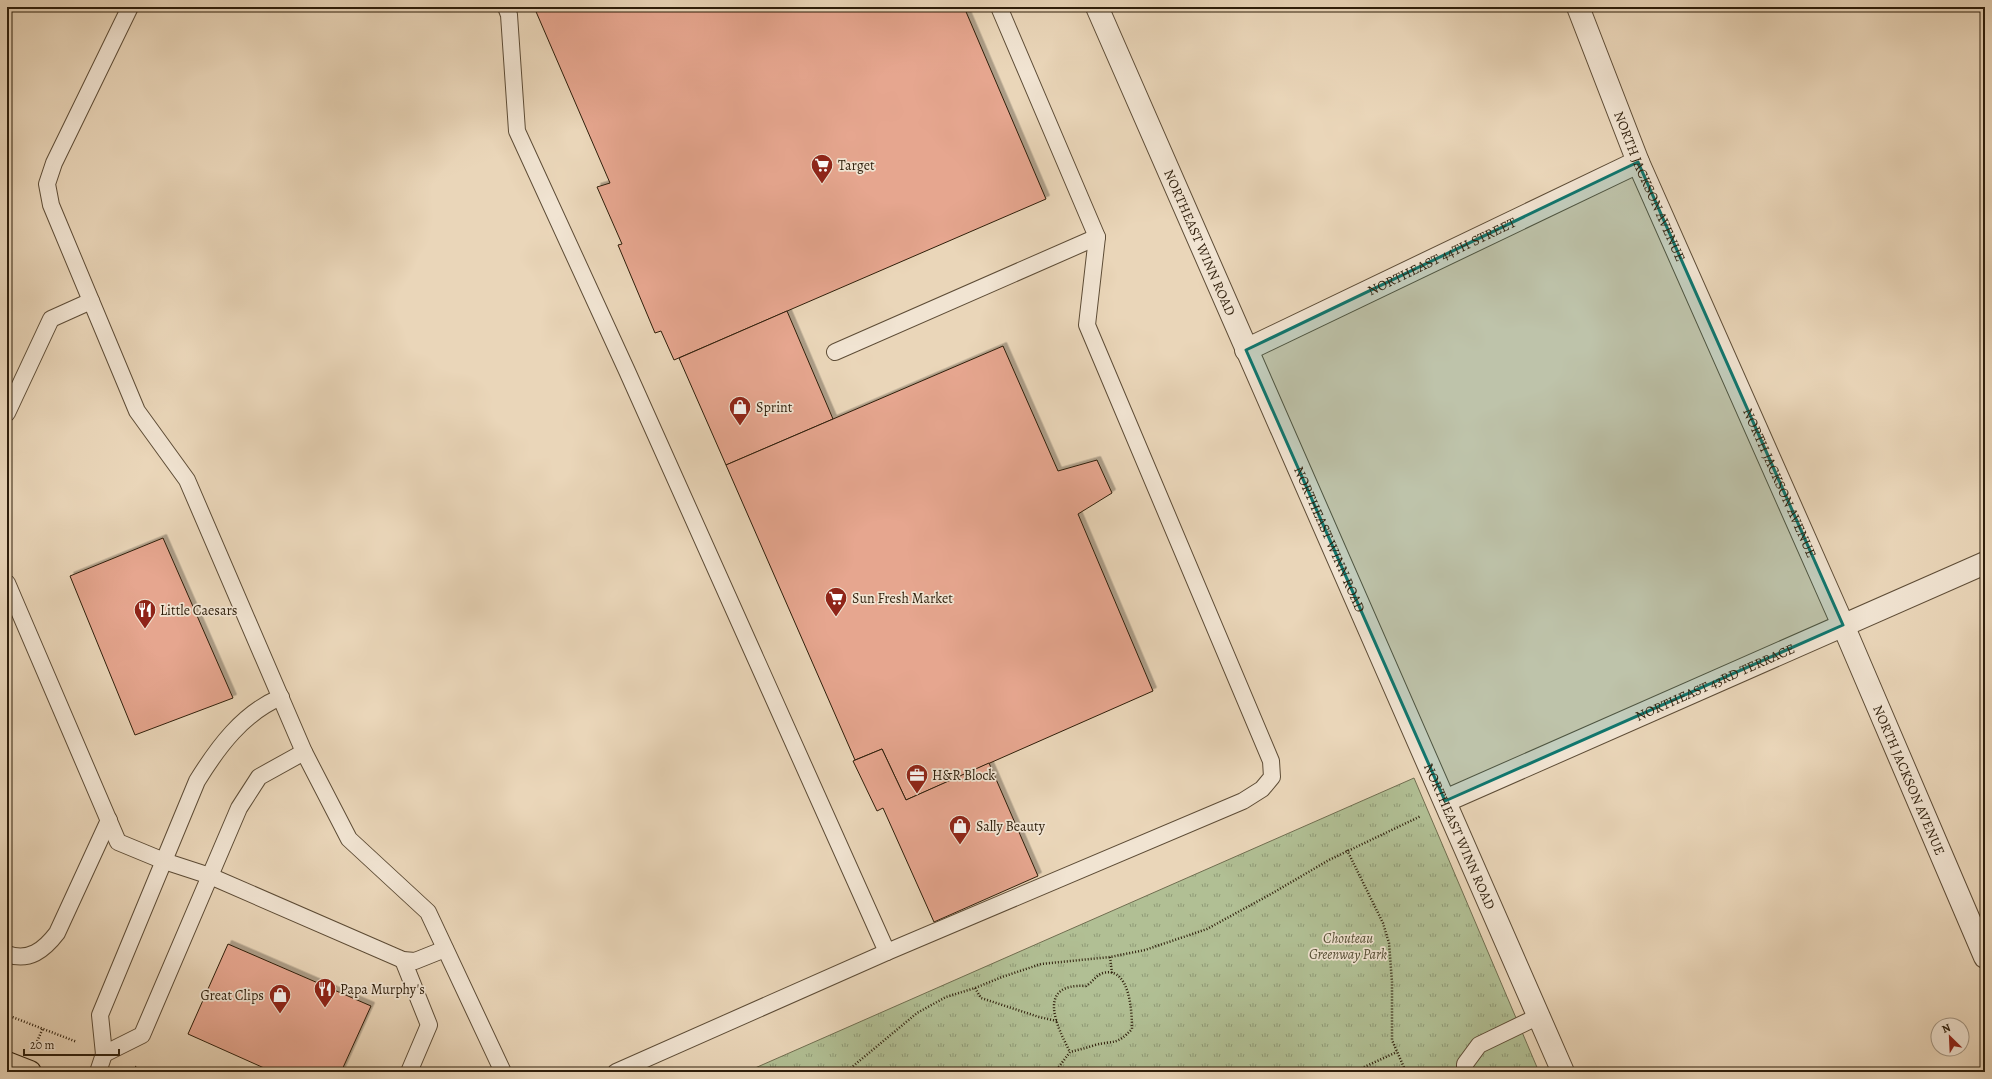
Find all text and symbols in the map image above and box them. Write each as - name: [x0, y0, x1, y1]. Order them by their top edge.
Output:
- street label: NORTH JACKSON AVENUE: [1610, 108, 1690, 264]
- supermarket icon: Target: [809, 152, 835, 185]
- place label: Target: [838, 156, 875, 175]
- street label: NORTHEAST WINN ROAD: [1160, 166, 1240, 319]
- street label: NORTHEAST 44TH STREET: [1364, 212, 1519, 300]
- shop icon: Sprint: [727, 394, 753, 427]
- place label: Sprint: [756, 398, 793, 417]
- street label: NORTH JACKSON AVENUE: [1739, 405, 1821, 561]
- street label: NORTHEAST WINN ROAD: [1290, 463, 1370, 616]
- supermarket icon: Sun Fresh Market: [823, 585, 849, 618]
- place label: Sun Fresh Market: [852, 589, 953, 608]
- restaurant icon: Little Caesars: [132, 597, 158, 630]
- place label: Little Caesars: [160, 601, 237, 620]
- street label: NORTHEAST 43RD TERRACE: [1632, 639, 1798, 725]
- street label: NORTH JACKSON AVENUE: [1869, 702, 1950, 858]
- street label: NORTHEAST WINN ROAD: [1419, 760, 1500, 912]
- office icon: H&R Block: [904, 762, 930, 795]
- place label: H&R Block: [932, 766, 995, 785]
- shop icon: Sally Beauty: [947, 813, 973, 846]
- place label: Sally Beauty: [976, 817, 1046, 836]
- park label: Chouteau Greenway Park: [1309, 929, 1387, 964]
- restaurant icon: Papa Murphy's: [312, 976, 338, 1009]
- place label: Papa Murphy's: [340, 980, 425, 999]
- shop icon: Great Clips: [267, 982, 293, 1015]
- place label: Great Clips: [200, 986, 264, 1005]
- north arrow: [1930, 1017, 1970, 1057]
- text: N: [1939, 1020, 1953, 1037]
- scale bar: [24, 1031, 119, 1057]
- text: 20 m: [30, 1037, 54, 1053]

